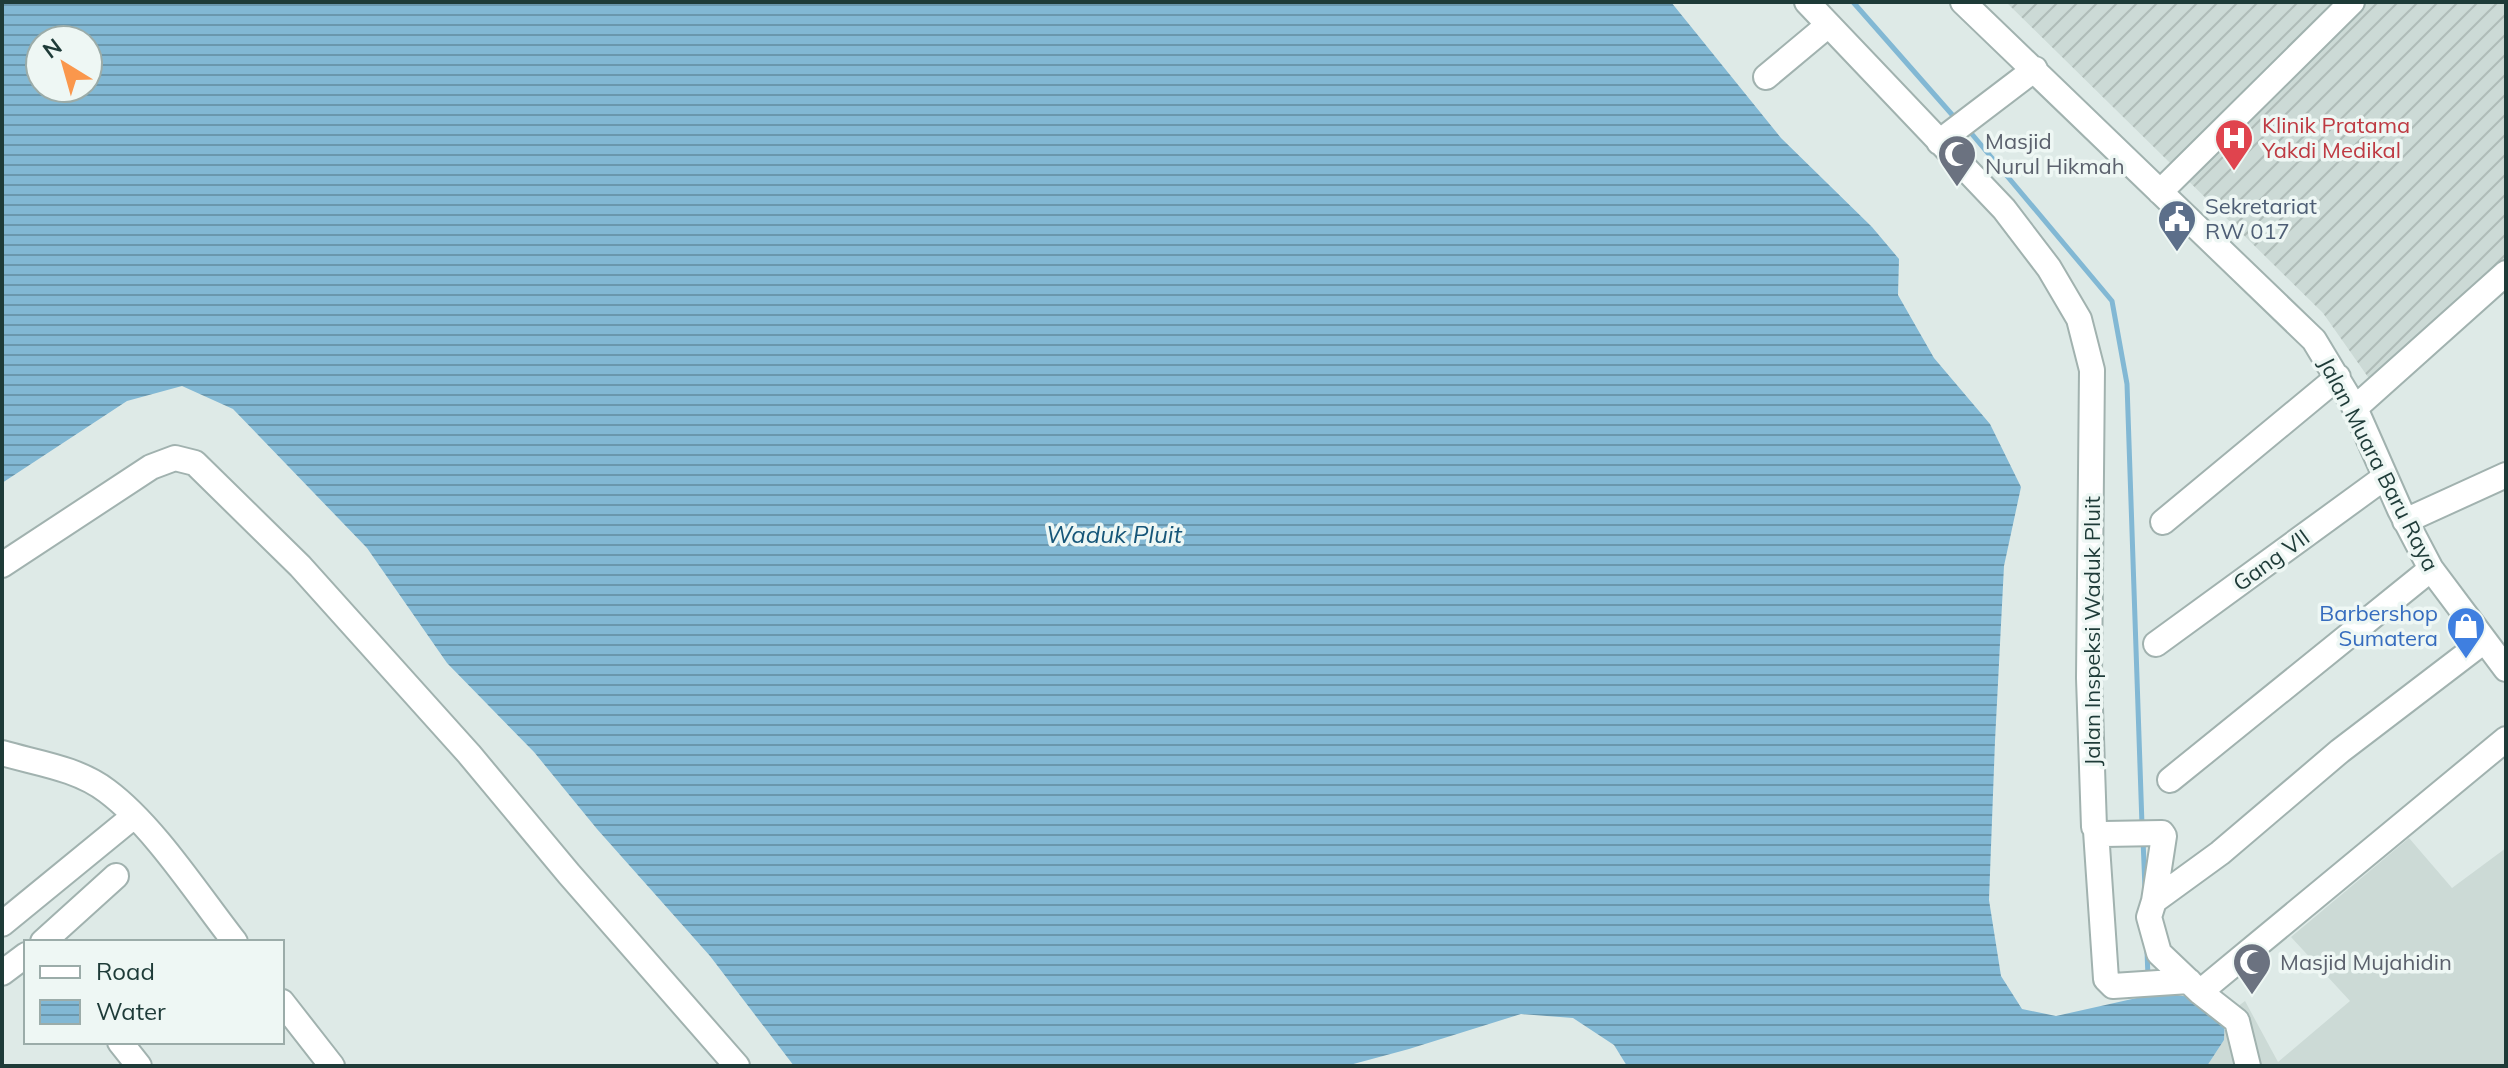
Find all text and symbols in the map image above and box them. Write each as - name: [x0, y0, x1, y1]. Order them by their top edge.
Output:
- north arrow: [24, 24, 104, 104]
- text: N: [37, 32, 67, 64]
- place label: Klinik Pratama Yakdi Medikal: [2261, 111, 2410, 164]
- hospital icon: Klinik Pratama Yakdi Medikal: [2213, 117, 2255, 172]
- place label: Masjid Nurul Hikmah: [1985, 127, 2125, 180]
- mosque icon: Masjid Nurul Hikmah: [1936, 133, 1978, 188]
- place label: Sekretariat RW 017: [2205, 192, 2317, 245]
- public building icon: Sekretariat RW 017: [2156, 198, 2198, 253]
- street label: Jalan Muara Baru Raya: [2313, 352, 2445, 576]
- street label: Jalan Inspeksi Waduk Pluit: [2078, 496, 2106, 766]
- water label: Waduk Pluit: [1046, 519, 1183, 549]
- street label: Gang VII: [2227, 523, 2315, 597]
- place label: Barbershop Sumatera: [2319, 599, 2438, 652]
- shop icon: Barbershop Sumatera: [2445, 605, 2487, 660]
- legend: [24, 940, 284, 1044]
- mosque icon: Masjid Mujahidin: [2231, 941, 2273, 996]
- place label: Masjid Mujahidin: [2280, 948, 2452, 976]
- text: Road: [96, 956, 155, 986]
- text: Water: [96, 996, 166, 1026]

